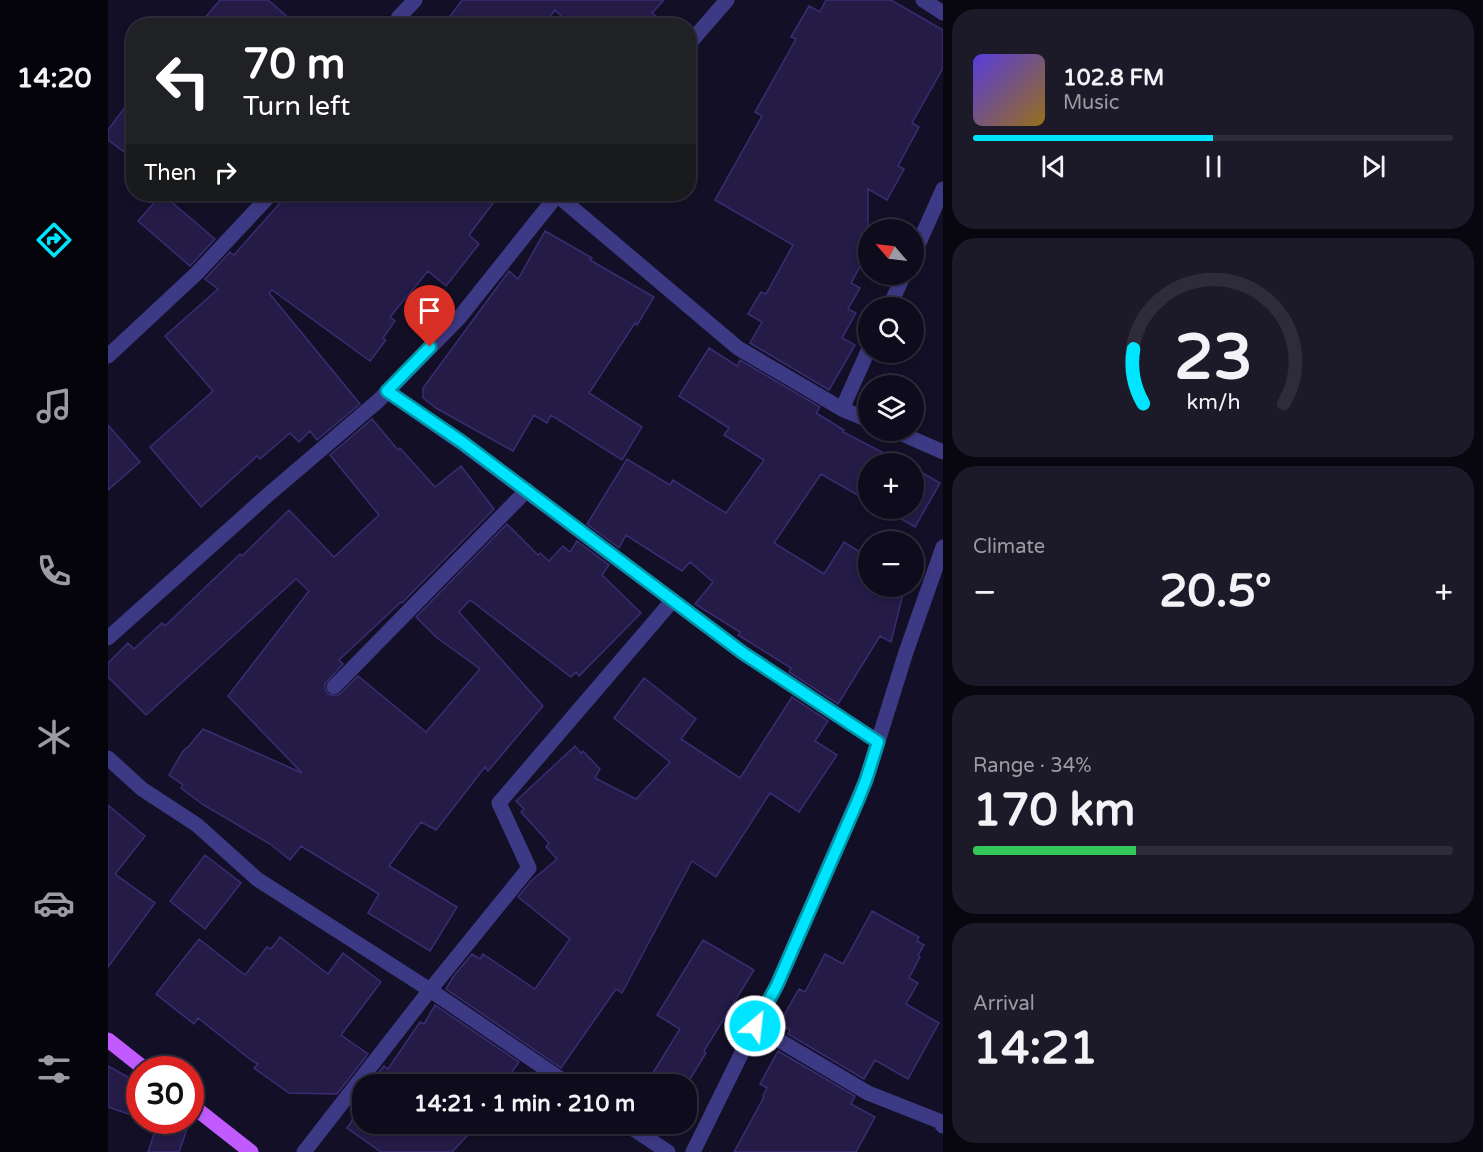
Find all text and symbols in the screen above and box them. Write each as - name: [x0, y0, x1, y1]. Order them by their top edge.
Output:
- text: 70 m: [243, 39, 345, 90]
- icon: left: [144, 42, 222, 120]
- text: 14:20: [17, 62, 91, 95]
- text: 102.8 FM: [1063, 65, 1164, 91]
- text: Turn left: [243, 90, 350, 123]
- text: Music: [1063, 91, 1119, 115]
- icon: previous: [1037, 150, 1070, 183]
- icon: pause: [1197, 150, 1230, 183]
- icon: next: [1357, 150, 1390, 183]
- icon: right: [209, 156, 242, 189]
- text: Then: [144, 160, 197, 186]
- icon: directions: [33, 219, 75, 261]
- north arrow: [858, 219, 924, 285]
- map controls: [858, 219, 924, 597]
- pin: [404, 285, 455, 347]
- icon: arrive: [413, 294, 446, 327]
- button: search: [858, 297, 924, 363]
- text: 23: [1174, 322, 1252, 397]
- button: layers: [858, 375, 924, 441]
- icon: music: [33, 385, 75, 427]
- text: km/h: [1186, 390, 1240, 416]
- button: +: [858, 453, 924, 519]
- button: −: [858, 531, 924, 597]
- text: Climate: [973, 535, 1045, 559]
- icon: phone: [33, 550, 75, 592]
- text: 20.5°: [1159, 565, 1272, 619]
- text: −: [973, 573, 997, 612]
- text: +: [1434, 573, 1453, 612]
- icon: climate: [33, 716, 75, 758]
- text: Range · 34%: [973, 754, 1092, 778]
- text: 170 km: [973, 784, 1135, 838]
- icon: car: [33, 882, 75, 924]
- text: Arrival: [973, 992, 1035, 1016]
- position arrow: [723, 994, 787, 1058]
- text: 14:21: [973, 1022, 1098, 1076]
- icon: filters: [33, 1048, 75, 1090]
- speed limit sign: 30: [126, 1056, 204, 1134]
- text: 14:21 · 1 min · 210 m: [414, 1091, 635, 1117]

